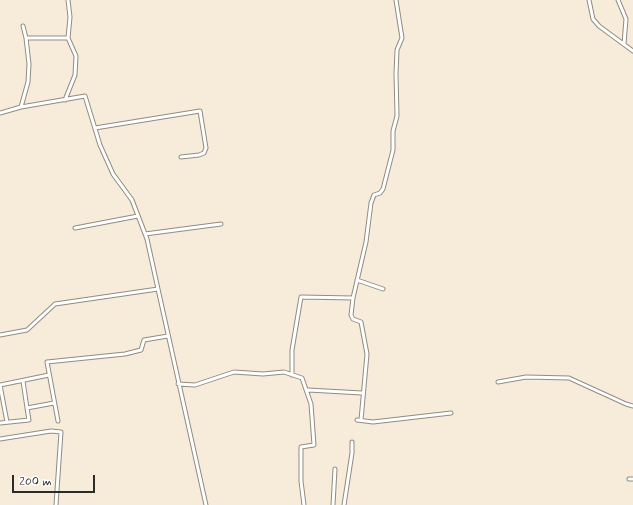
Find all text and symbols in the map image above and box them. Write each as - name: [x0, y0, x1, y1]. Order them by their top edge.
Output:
- scale bar: [14, 467, 97, 493]
- text: 200 m: [19, 474, 52, 490]

